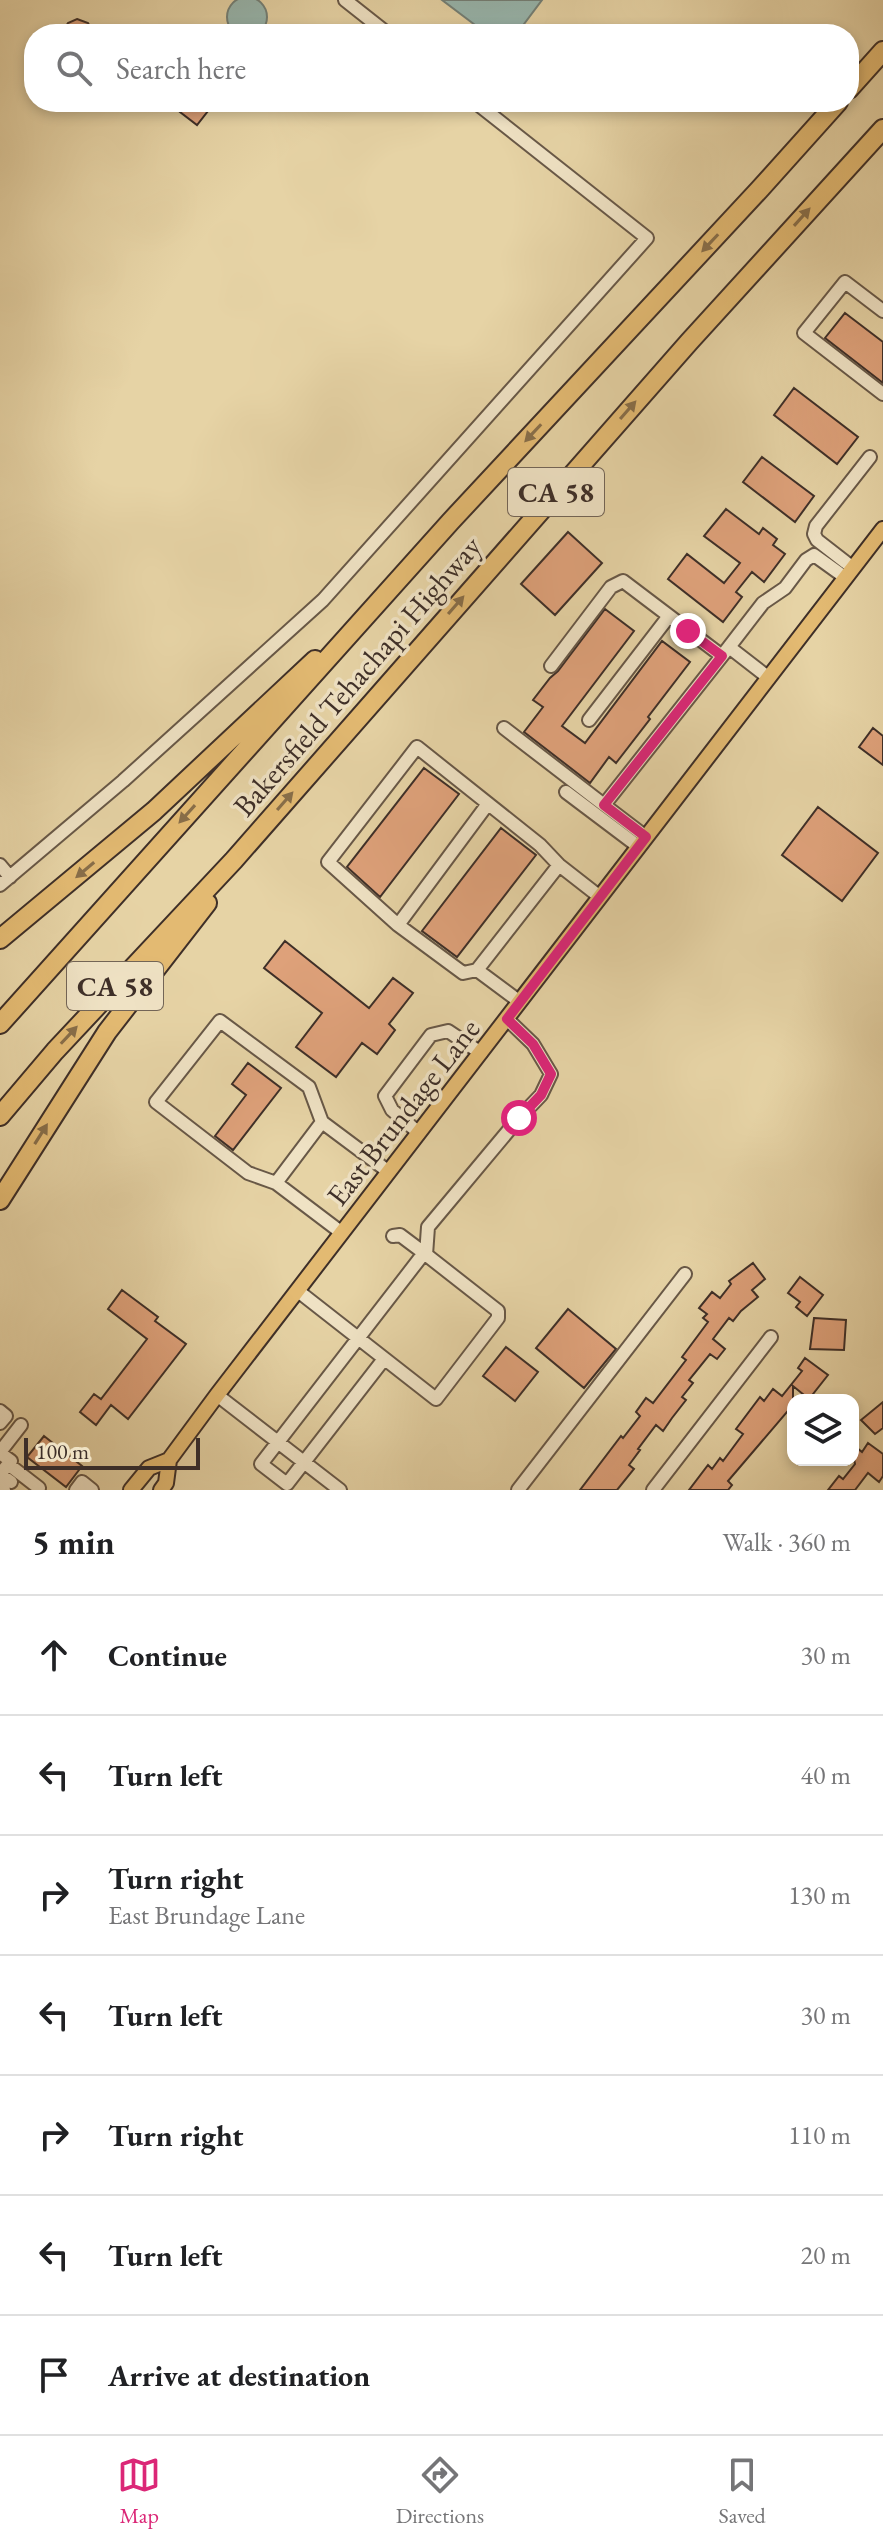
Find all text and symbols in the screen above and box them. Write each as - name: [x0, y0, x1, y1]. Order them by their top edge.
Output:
- search box: [24, 24, 859, 112]
- icon: search: [52, 46, 96, 90]
- text: Search here: [116, 49, 246, 88]
- one-way arrow: [793, 208, 811, 227]
- one-way arrow: [702, 233, 720, 252]
- one-way arrow: [619, 401, 636, 421]
- one-way arrow: [525, 423, 543, 442]
- road number: CA 58: [508, 468, 604, 516]
- street label: Bakersfield Tehachapi Highway: [224, 527, 490, 824]
- one-way arrow: [447, 596, 464, 616]
- route end: [670, 613, 706, 649]
- one-way arrow: [276, 792, 294, 811]
- one-way arrow: [178, 805, 196, 824]
- one-way arrow: [75, 861, 95, 878]
- road number: CA 58: [67, 962, 163, 1010]
- street label: East Brundage Lane: [318, 1010, 488, 1214]
- one-way arrow: [60, 1026, 78, 1045]
- route start: [501, 1100, 537, 1136]
- one-way arrow: [34, 1123, 48, 1145]
- map controls: [787, 1394, 859, 1466]
- button: layers: [787, 1394, 859, 1466]
- scale bar: [24, 1434, 200, 1470]
- text: 100 m: [36, 1437, 89, 1466]
- text: 5 min: [32, 1520, 115, 1564]
- text: Walk · 360 m: [723, 1525, 851, 1559]
- icon: ahead: [32, 1633, 76, 1677]
- text: Continue: [108, 1636, 227, 1675]
- text: 30 m: [801, 1638, 851, 1672]
- icon: left: [32, 1753, 76, 1797]
- text: Turn left: [108, 1756, 222, 1795]
- text: 40 m: [801, 1758, 851, 1792]
- text: Turn right: [108, 1859, 244, 1898]
- icon: right: [32, 1873, 76, 1917]
- text: 130 m: [788, 1878, 851, 1912]
- text: East Brundage Lane: [108, 1898, 305, 1932]
- icon: left: [32, 1993, 76, 2037]
- text: Turn left: [108, 1996, 222, 2035]
- text: 30 m: [801, 1998, 851, 2032]
- icon: right: [32, 2113, 76, 2157]
- text: Turn right: [108, 2116, 244, 2155]
- text: 110 m: [788, 2118, 851, 2152]
- icon: left: [32, 2233, 76, 2277]
- text: Turn left: [108, 2236, 222, 2275]
- text: 20 m: [801, 2238, 851, 2272]
- icon: arrive: [32, 2353, 76, 2397]
- text: Arrive at destination: [108, 2356, 370, 2395]
- tab: Map: [117, 2453, 161, 2530]
- tab: Directions: [396, 2453, 484, 2530]
- tab: Saved: [719, 2453, 766, 2530]

